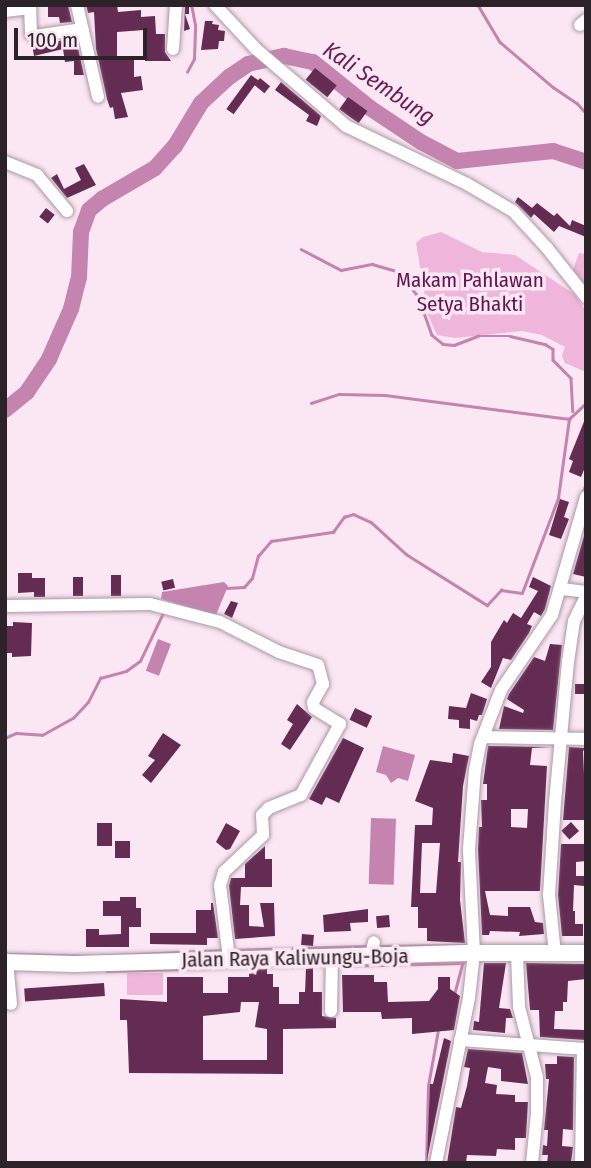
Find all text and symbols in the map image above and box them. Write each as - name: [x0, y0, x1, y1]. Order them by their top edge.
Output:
- scale bar: [18, 14, 150, 58]
- text: 100 m: [27, 27, 78, 53]
- water label: Kali Sembung: [318, 36, 440, 130]
- park label: Makam Pahlawan Setya Bhakti: [396, 267, 544, 317]
- street label: Jalan Raya Kaliwungu-Boja: [181, 943, 409, 973]

